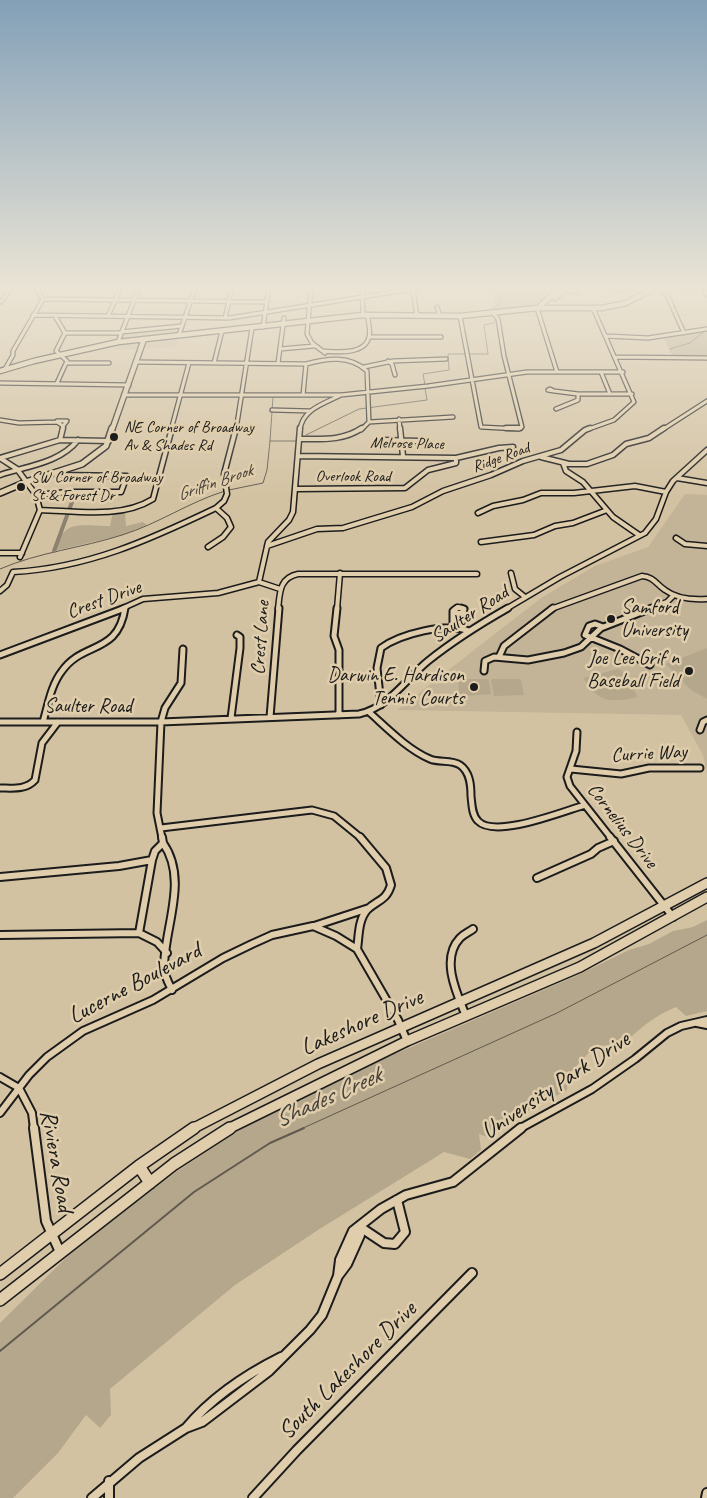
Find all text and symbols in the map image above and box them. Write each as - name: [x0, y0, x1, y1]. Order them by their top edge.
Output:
- place label: NE Corner of Broadway Av & Shades Rd: [124, 418, 254, 456]
- marker: NE Corner of Broadway Av & Shades Rd: [108, 431, 120, 443]
- street label: Melrose Place: [370, 434, 444, 454]
- street label: Ridge Road: [470, 439, 532, 477]
- water label: Griffin Brook: [175, 460, 255, 506]
- street label: Overlook Road: [315, 467, 391, 487]
- place label: SW Corner of Broadway St & Forest Dr: [31, 468, 162, 506]
- marker: SW Corner of Broadway St & Forest Dr: [15, 481, 27, 493]
- street label: Crest Drive: [64, 575, 144, 625]
- street label: Saulter Road: [427, 581, 513, 649]
- place label: Samford University: [621, 596, 688, 643]
- street label: Crest Lane: [246, 600, 276, 676]
- marker: Samford University: [605, 613, 617, 625]
- place label: Joe Lee Grif n Baseball Field: [587, 647, 679, 694]
- place label: Darwin E. Hardison Tennis Courts: [328, 664, 464, 711]
- marker: Joe Lee Grif n Baseball Field: [683, 665, 695, 677]
- marker: Darwin E. Hardison Tennis Courts: [468, 681, 480, 693]
- street label: Saulter Road: [44, 695, 132, 719]
- street label: Currie Way: [611, 740, 687, 768]
- street label: Cornelius Drive: [581, 779, 663, 873]
- street label: Lucerne Boulevard: [64, 937, 206, 1031]
- street label: Lakeshore Drive: [297, 983, 427, 1063]
- street label: University Park Drive: [476, 1026, 636, 1146]
- water label: Shades Creek: [270, 1061, 386, 1135]
- street label: Riviera Road: [33, 1108, 79, 1214]
- street label: South Lakeshore Drive: [273, 1296, 423, 1446]

